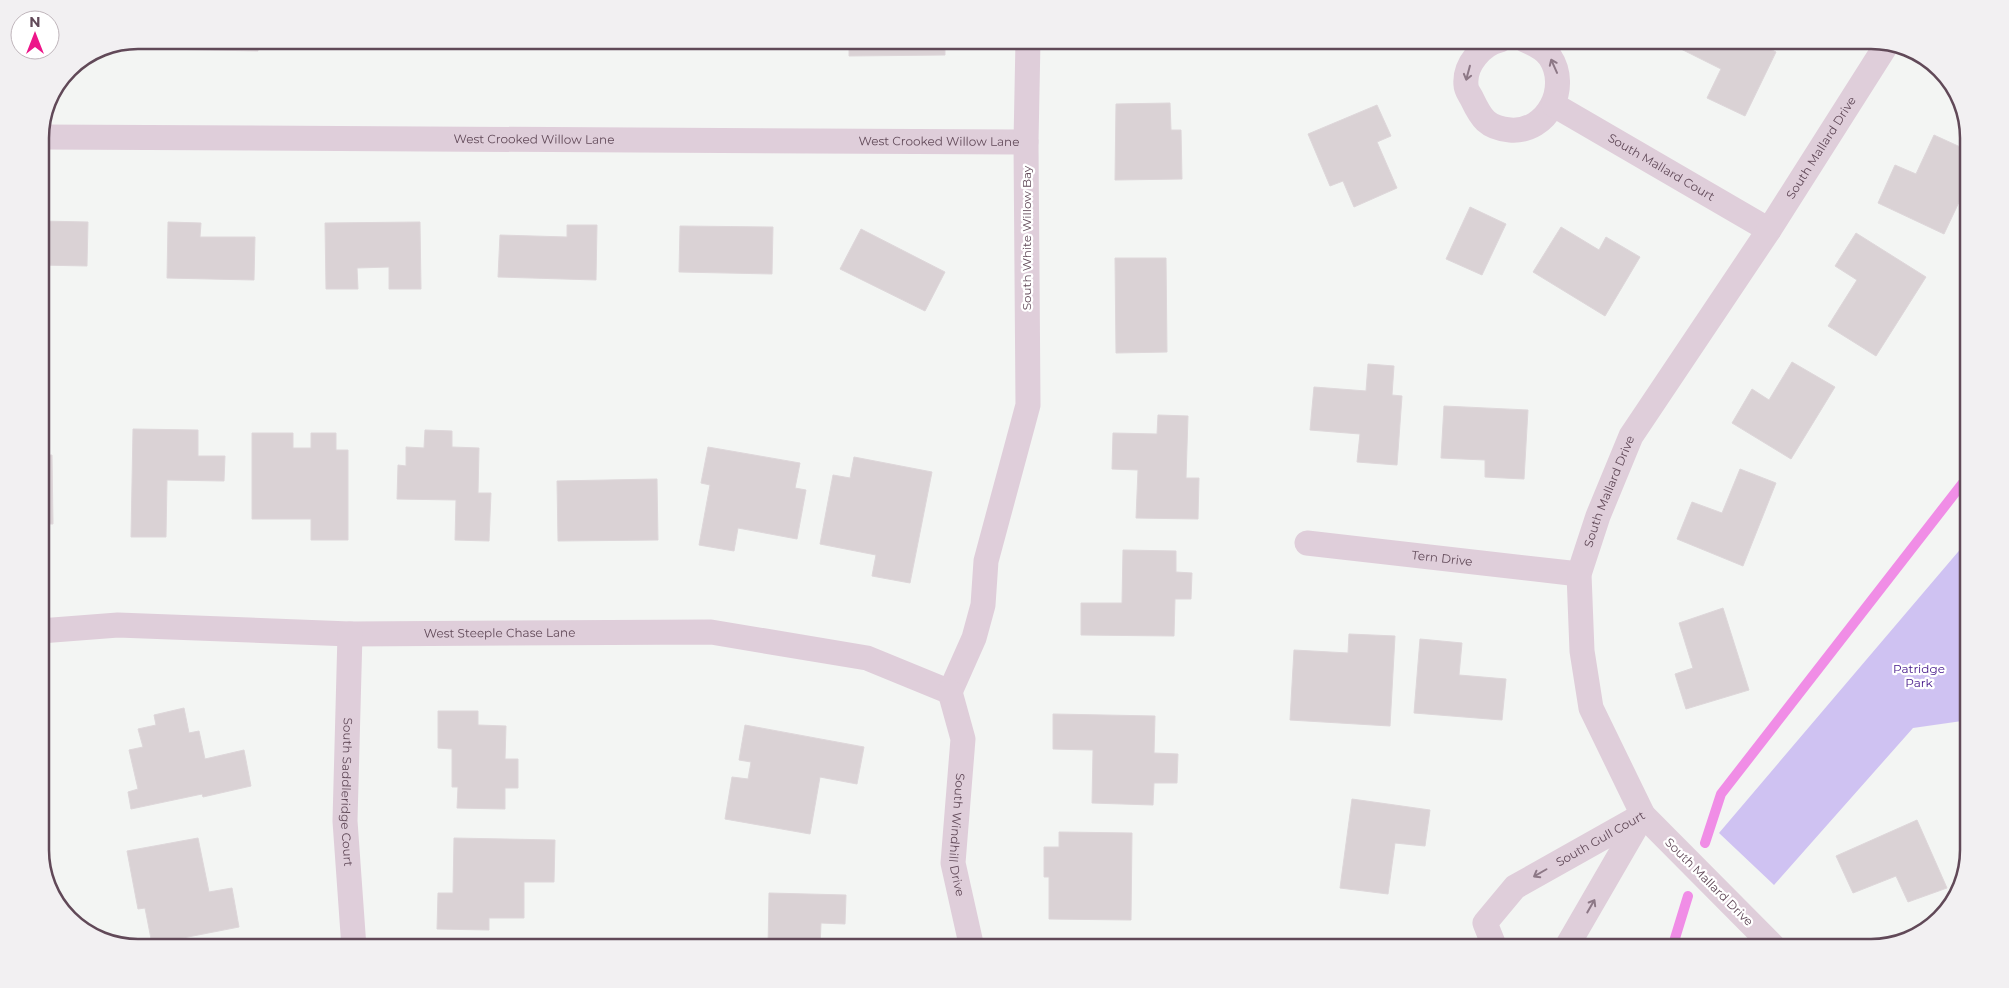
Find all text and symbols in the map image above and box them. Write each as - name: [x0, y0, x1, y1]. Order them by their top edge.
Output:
- north arrow: [10, 10, 60, 60]
- text: N: [29, 13, 41, 31]
- one-way arrow: [1548, 59, 1558, 74]
- one-way arrow: [1463, 65, 1473, 81]
- street label: South Mallard Drive: [1783, 93, 1859, 202]
- street label: South Mallard Court: [1605, 130, 1718, 204]
- street label: West Crooked Willow Lane: [453, 131, 615, 147]
- street label: West Crooked Willow Lane: [858, 133, 1020, 149]
- street label: South White Willow Bay: [1019, 165, 1034, 310]
- street label: South Mallard Drive: [1580, 433, 1637, 549]
- street label: Tern Drive: [1411, 547, 1473, 569]
- street label: West Steeple Chase Lane: [424, 625, 575, 641]
- park label: Patridge Park: [1893, 661, 1945, 690]
- street label: South Saddleridge Court: [338, 717, 356, 867]
- street label: South Windhill Drive: [946, 772, 968, 898]
- street label: South Gull Court: [1553, 807, 1648, 869]
- street label: South Mallard Drive: [1662, 834, 1757, 929]
- one-way arrow: [1533, 869, 1547, 879]
- one-way arrow: [1586, 899, 1596, 913]

